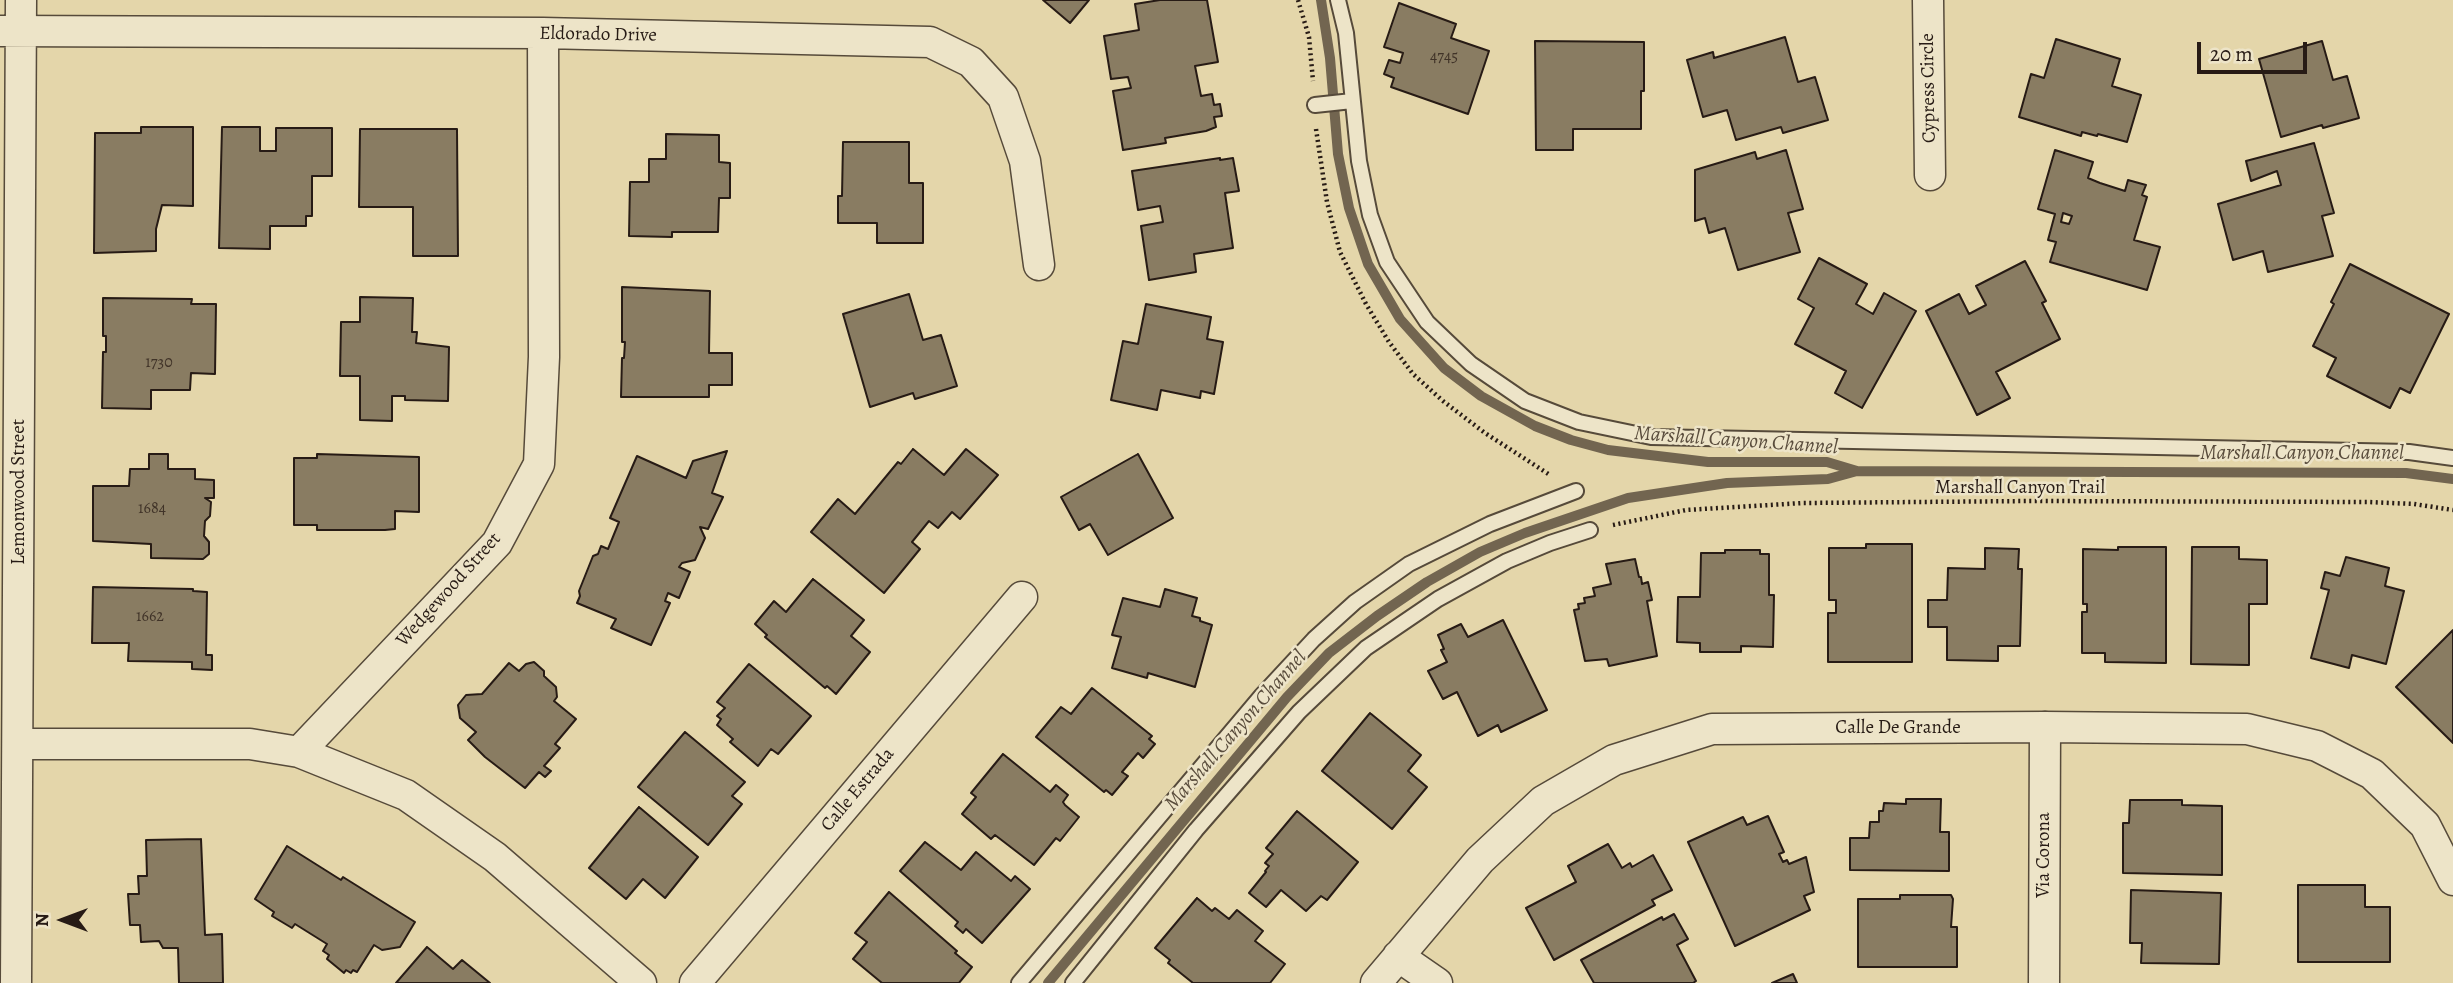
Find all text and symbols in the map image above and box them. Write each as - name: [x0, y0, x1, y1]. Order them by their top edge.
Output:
- street label: Eldorado Drive: [539, 23, 657, 47]
- scale bar: [2201, 28, 2311, 72]
- street label: Cypress Circle: [1917, 33, 1941, 143]
- text: 20 m: [2210, 40, 2253, 68]
- house number: 4745: [1430, 47, 1458, 67]
- house number: 1730: [145, 353, 173, 373]
- street label: Lemonwood Street: [8, 419, 30, 565]
- water label: Marshall Canyon Channel: [1633, 421, 1839, 461]
- water label: Marshall Canyon Channel: [2200, 441, 2404, 467]
- street label: Marshall Canyon Trail: [1935, 477, 2105, 499]
- house number: 1684: [138, 499, 166, 519]
- street label: Wedgewood Street: [392, 528, 506, 652]
- house number: 1662: [136, 607, 164, 627]
- water label: Marshall Canyon Channel: [1159, 646, 1313, 816]
- street label: Calle De Grande: [1835, 717, 1961, 739]
- street label: Calle Estrada: [816, 743, 900, 837]
- street label: Via Corona: [2033, 812, 2055, 898]
- north arrow: [28, 885, 98, 955]
- text: N: [29, 913, 55, 927]

